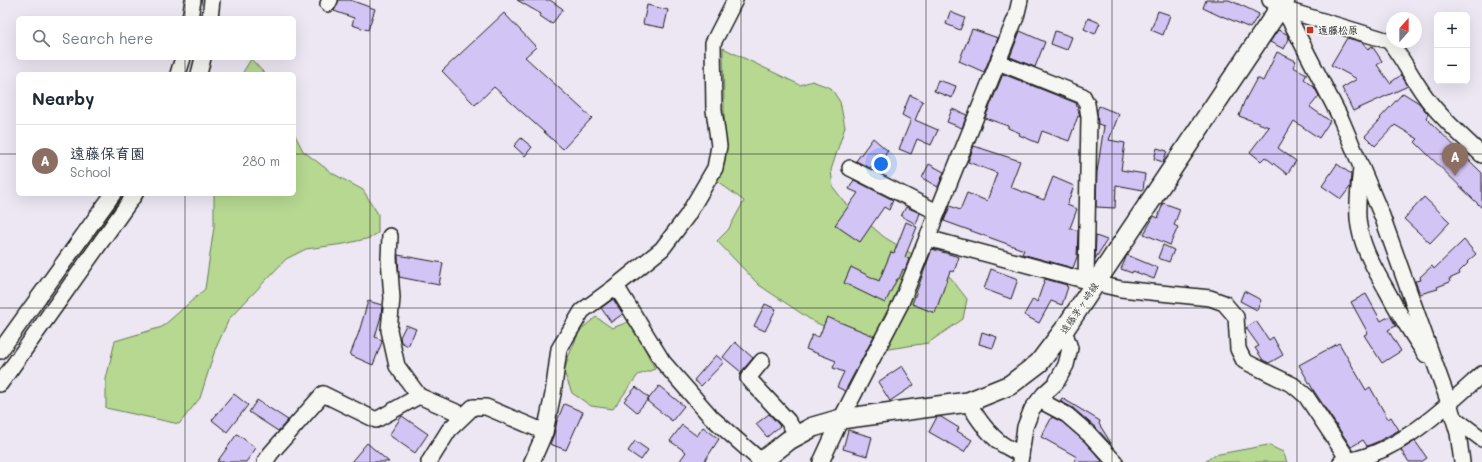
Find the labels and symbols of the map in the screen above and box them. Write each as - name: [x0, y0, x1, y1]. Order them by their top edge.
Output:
- north arrow: [1386, 12, 1422, 48]
- place label: 遠藤松原: [1318, 23, 1358, 37]
- marker: 遠藤松原: [1305, 25, 1315, 35]
- pin: A: [1442, 143, 1468, 176]
- your location: [871, 154, 891, 174]
- street label: 遠藤茅ヶ崎線: [1056, 279, 1102, 337]

